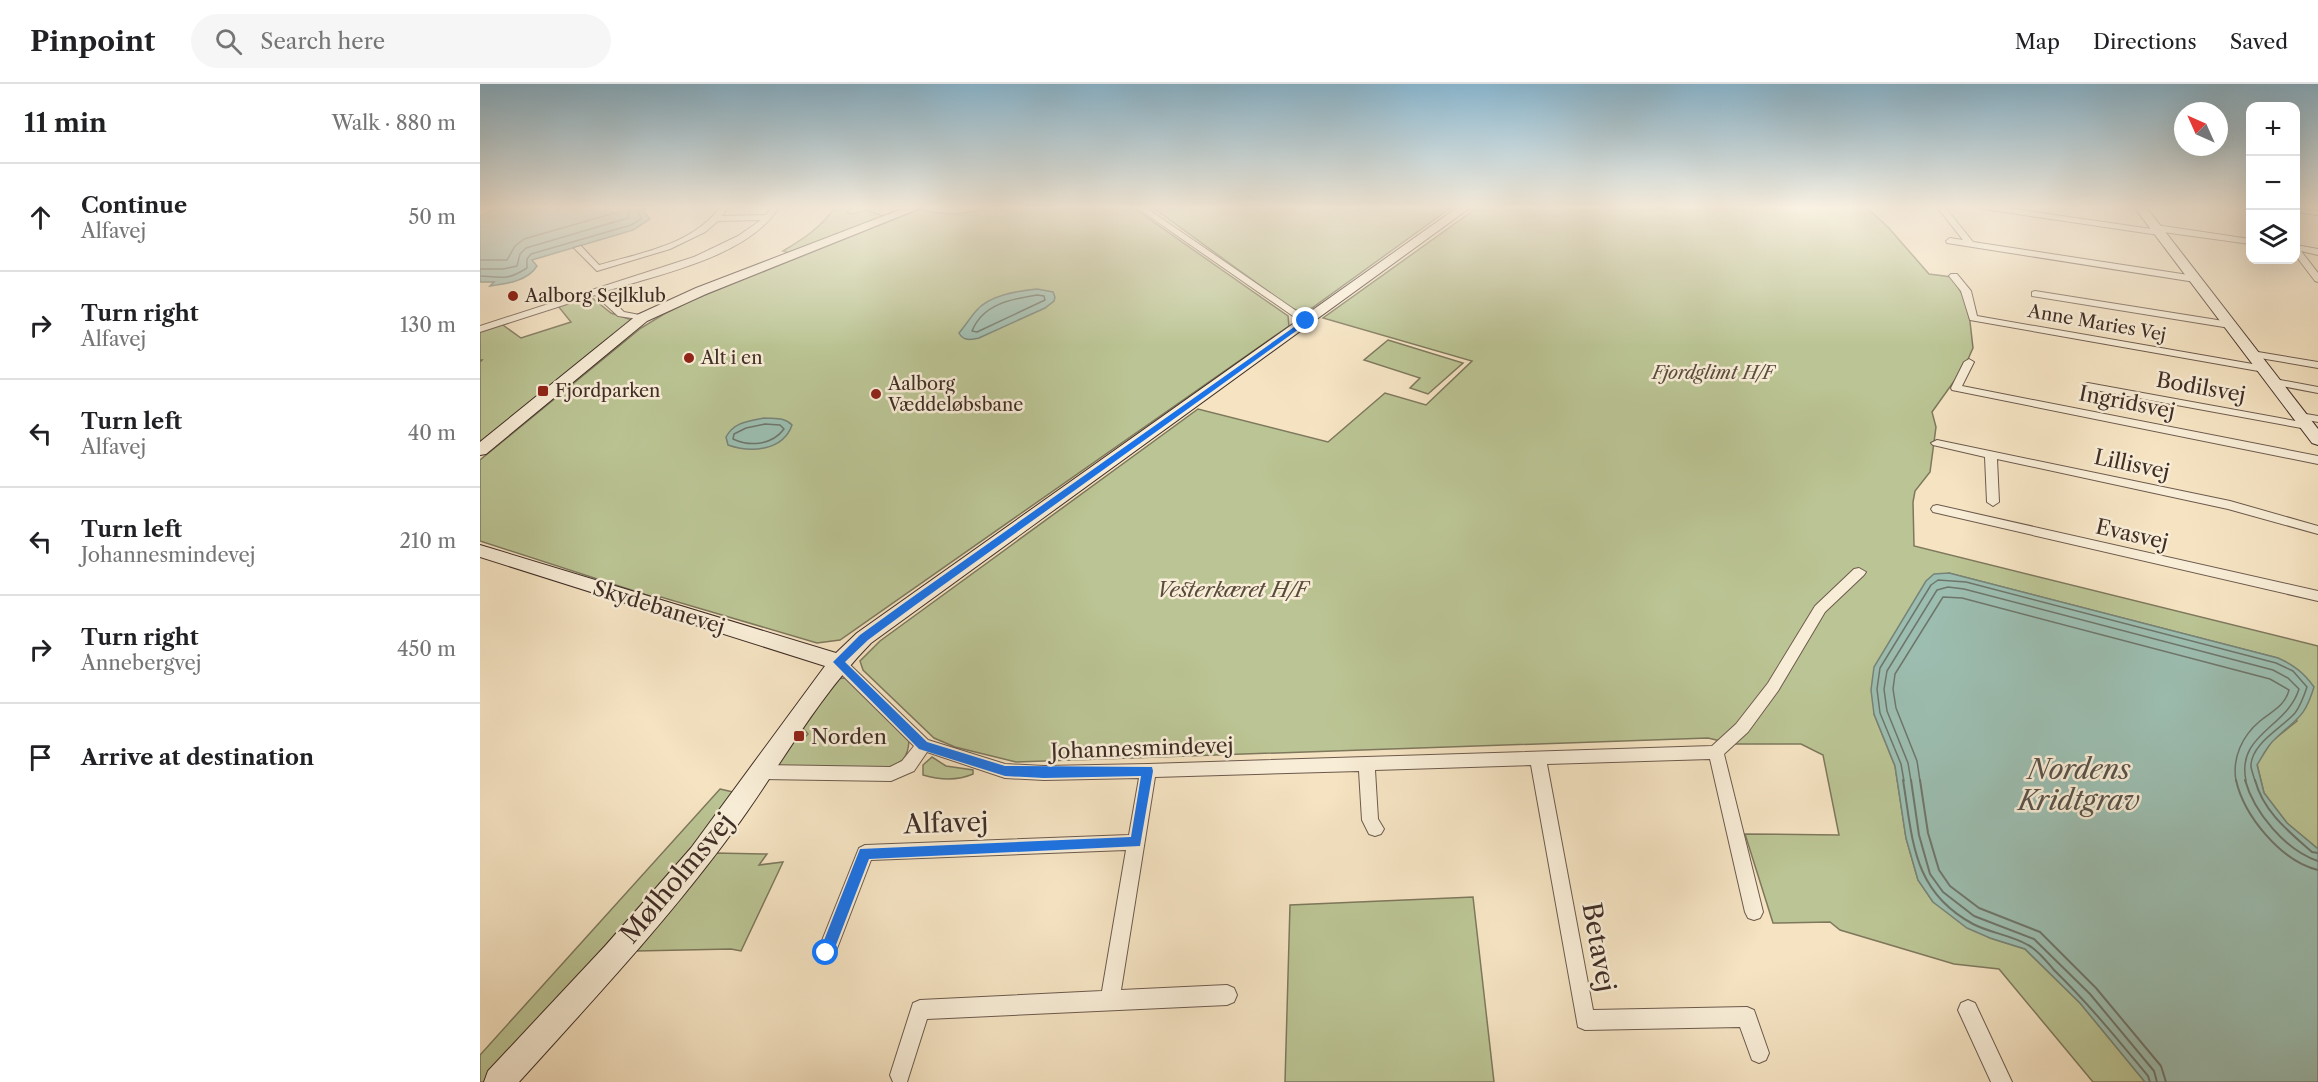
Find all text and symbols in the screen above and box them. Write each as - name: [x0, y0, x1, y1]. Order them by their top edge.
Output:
- search box: [191, 14, 611, 68]
- text: Pinpoint: [30, 24, 155, 58]
- icon: search: [212, 25, 245, 58]
- text: Search here: [260, 28, 385, 55]
- text: Map: [2015, 29, 2060, 54]
- text: Directions: [2093, 29, 2197, 54]
- text: Saved: [2230, 29, 2288, 54]
- north arrow: [2174, 102, 2228, 156]
- map controls: [2246, 102, 2300, 264]
- button: +: [2246, 102, 2300, 156]
- text: 11 min: [24, 107, 107, 139]
- text: Walk · 880 m: [332, 111, 456, 135]
- button: −: [2246, 156, 2300, 210]
- text: Continue: [81, 192, 187, 219]
- icon: ahead: [24, 201, 57, 234]
- text: 50 m: [409, 205, 456, 229]
- button: layers: [2246, 210, 2300, 264]
- text: Alfavej: [81, 219, 146, 243]
- place label: Aalborg Sejlklub: [524, 285, 666, 307]
- marker: Aalborg Sejlklub: [506, 289, 520, 303]
- text: Turn right: [81, 300, 199, 327]
- street label: Anne Maries Vej: [2025, 300, 2168, 346]
- route end: [1292, 307, 1318, 333]
- icon: right: [24, 309, 57, 342]
- text: 130 m: [400, 313, 456, 337]
- text: Alfavej: [81, 327, 146, 351]
- place label: Alt i en: [700, 347, 762, 369]
- marker: Alt i en: [682, 351, 696, 365]
- park label: Fjordglimt H/F: [1650, 362, 1777, 384]
- street label: Bodilsvej: [2154, 367, 2248, 407]
- place label: Aalborg Væddeløbsbane: [887, 373, 1023, 416]
- place label: Fjordparken: [555, 380, 660, 402]
- street label: Ingridsvej: [2077, 380, 2177, 424]
- marker: Fjordparken: [536, 384, 550, 398]
- marker: Aalborg Væddeløbsbane: [869, 387, 883, 401]
- text: Turn left: [81, 408, 182, 435]
- icon: left: [24, 417, 57, 450]
- text: 40 m: [408, 421, 456, 445]
- text: Alfavej: [81, 435, 146, 459]
- street label: Lillisvej: [2092, 444, 2172, 484]
- street label: Evasvej: [2093, 514, 2171, 554]
- text: Turn left: [81, 516, 182, 543]
- icon: left: [24, 525, 57, 558]
- text: 210 m: [399, 529, 456, 553]
- text: Johannesmindevej: [81, 543, 255, 567]
- street label: Skydebanevej: [590, 575, 728, 639]
- park label: Vesterkæret H/F: [1156, 577, 1311, 602]
- text: Turn right: [81, 624, 199, 651]
- icon: right: [24, 633, 57, 666]
- text: 450 m: [397, 637, 456, 661]
- text: Annebergvej: [81, 651, 201, 675]
- place label: Norden: [811, 724, 887, 749]
- marker: Norden: [792, 729, 806, 743]
- street label: Johannesmindevej: [1047, 732, 1234, 764]
- icon: arrive: [24, 741, 57, 774]
- text: Arrive at destination: [81, 744, 314, 771]
- water label: Nordens Kridtgrav: [2016, 753, 2140, 817]
- street label: Mølholmsvej: [613, 806, 741, 950]
- street label: Alfavej: [902, 806, 989, 841]
- street label: Betavej: [1575, 900, 1623, 994]
- route start: [812, 939, 838, 965]

